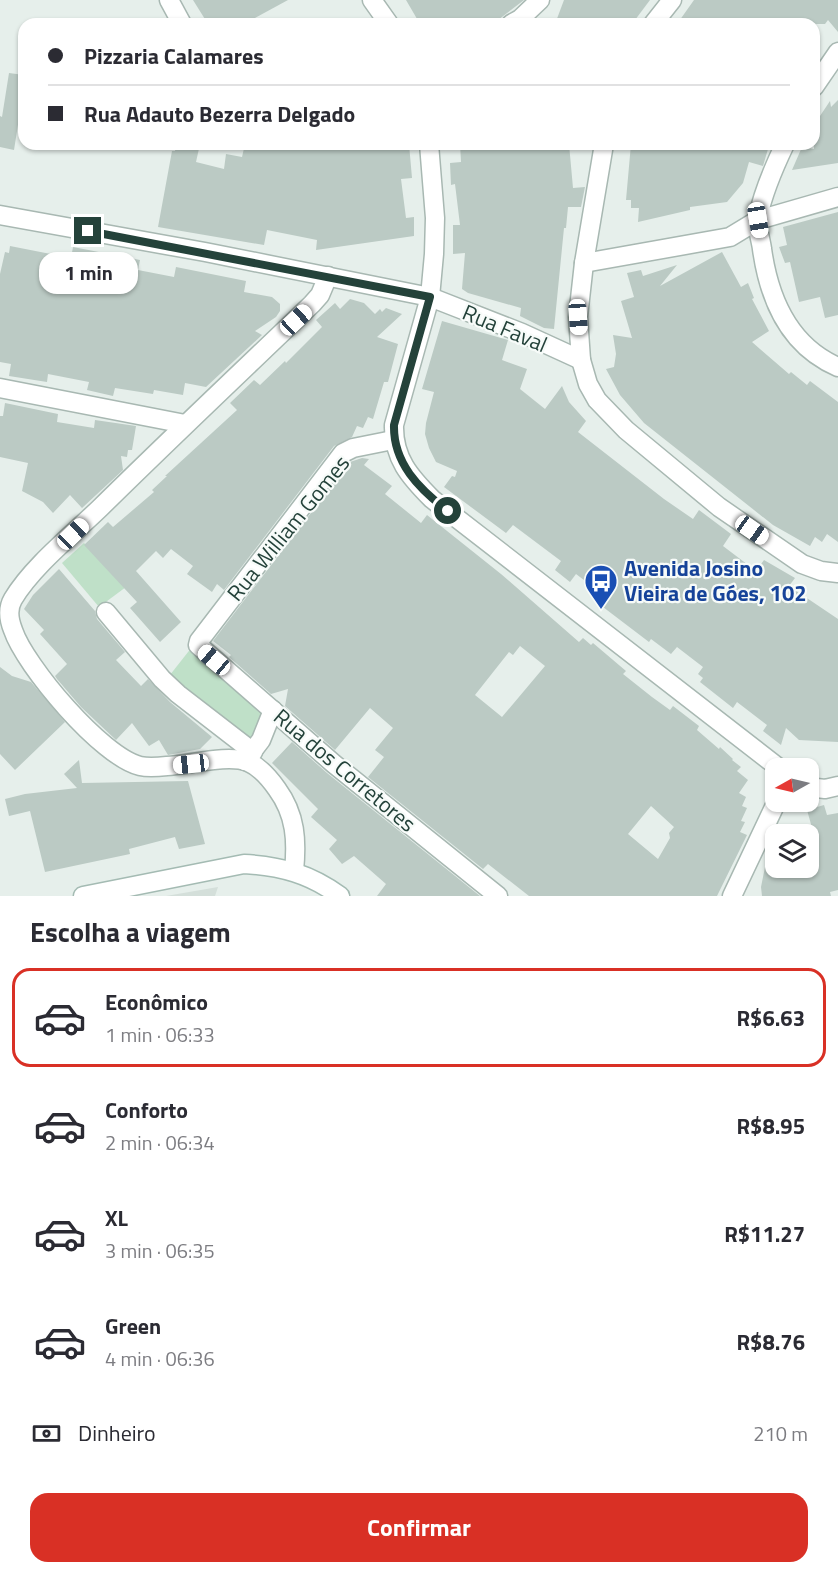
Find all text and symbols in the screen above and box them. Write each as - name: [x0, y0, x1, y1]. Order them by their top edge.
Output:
- text: Pizzaria Calamares: [84, 39, 264, 73]
- text: Rua Adauto Bezerra Delgado: [84, 97, 355, 131]
- car: [746, 201, 770, 239]
- route end: [74, 217, 101, 244]
- callout: 1 min: [38, 252, 138, 294]
- text: 1 min: [64, 257, 113, 288]
- street label: Rua Faval: [457, 295, 553, 361]
- car: [568, 298, 588, 336]
- car: [277, 301, 315, 339]
- street label: Rua William Gomes: [218, 448, 358, 608]
- route start: [434, 497, 461, 524]
- car: [732, 512, 772, 548]
- car: [54, 515, 92, 553]
- place label: Avenida Josino Vieira de Góes, 102: [624, 551, 807, 610]
- bus stop icon: Avenida Josino Vieira de Góes, 102: [583, 563, 619, 610]
- car: [194, 642, 234, 678]
- street label: Rua dos Corretores: [266, 700, 424, 840]
- car: [172, 753, 210, 775]
- north arrow: [765, 758, 819, 812]
- map controls: [765, 758, 819, 878]
- button: layers: [765, 824, 819, 878]
- text: Escolha a viagem: [30, 911, 231, 952]
- text: Econômico: [105, 985, 208, 1019]
- icon: car: [33, 991, 87, 1045]
- text: R$6.63: [736, 1001, 805, 1035]
- text: 1 min · 06:33: [105, 1019, 215, 1050]
- text: Conforto: [105, 1093, 188, 1127]
- icon: car: [33, 1099, 87, 1153]
- text: R$8.95: [736, 1109, 805, 1143]
- text: 2 min · 06:34: [105, 1127, 215, 1158]
- text: XL: [105, 1201, 128, 1235]
- icon: car: [33, 1207, 87, 1261]
- text: R$11.27: [724, 1217, 805, 1251]
- text: 3 min · 06:35: [105, 1235, 215, 1266]
- text: Green: [105, 1309, 161, 1343]
- icon: car: [33, 1315, 87, 1369]
- text: R$8.76: [736, 1325, 805, 1359]
- text: 4 min · 06:36: [105, 1343, 215, 1374]
- text: Dinheiro: [78, 1416, 156, 1450]
- icon: cash: [30, 1417, 63, 1450]
- text: 210 m: [753, 1418, 808, 1449]
- button: Confirmar: [30, 1493, 808, 1562]

